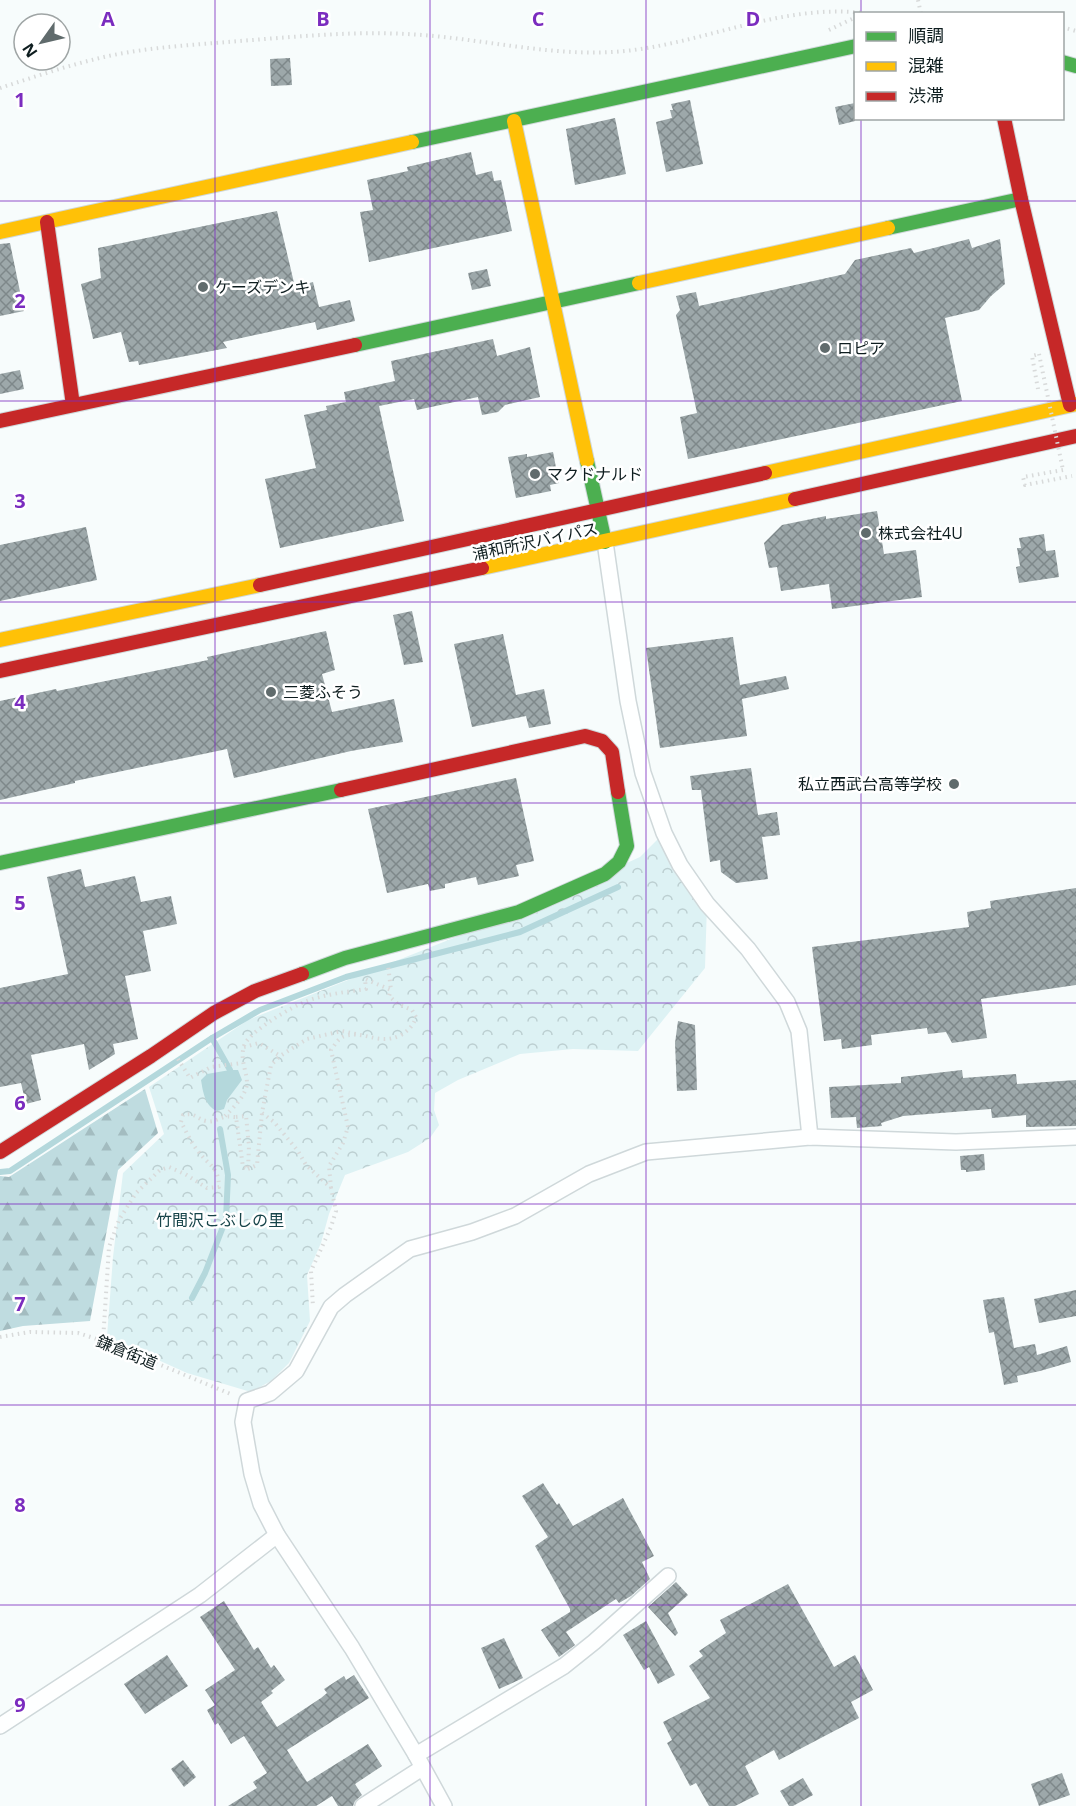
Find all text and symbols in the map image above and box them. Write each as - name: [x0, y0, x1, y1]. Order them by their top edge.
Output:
- text: A: [101, 5, 115, 32]
- text: B: [316, 5, 330, 32]
- text: C: [532, 5, 545, 32]
- text: D: [746, 5, 760, 32]
- north arrow: [12, 12, 72, 72]
- legend: [854, 12, 1064, 120]
- text: 順調: [908, 23, 944, 47]
- text: N: [17, 39, 42, 62]
- text: 混雑: [908, 53, 944, 77]
- text: 渋滞: [908, 83, 944, 107]
- text: 1: [14, 86, 26, 113]
- place label: ケーズデンキ: [215, 276, 310, 298]
- marker: ケーズデンキ: [196, 280, 210, 294]
- text: 2: [14, 287, 26, 314]
- place label: ロピア: [837, 337, 885, 359]
- marker: ロピア: [818, 341, 832, 355]
- place label: マクドナルド: [547, 463, 643, 485]
- marker: マクドナルド: [528, 467, 542, 481]
- text: 3: [14, 487, 26, 514]
- street label: 浦和所沢バイパス: [470, 517, 600, 565]
- place label: 株式会社4U: [878, 522, 963, 544]
- marker: 株式会社4U: [859, 526, 873, 540]
- place label: 三菱ふそう: [283, 681, 363, 703]
- marker: 三菱ふそう: [264, 685, 278, 699]
- text: 4: [14, 688, 26, 715]
- place label: 私立西武台高等学校: [798, 773, 942, 795]
- marker: 私立西武台高等学校: [947, 777, 961, 791]
- text: 5: [14, 889, 26, 916]
- text: 6: [14, 1089, 26, 1116]
- park label: 竹間沢こぶしの里: [156, 1209, 284, 1231]
- text: 7: [14, 1290, 26, 1317]
- street label: 鎌倉街道: [93, 1330, 161, 1374]
- text: 8: [14, 1491, 26, 1518]
- text: 9: [14, 1691, 26, 1718]

